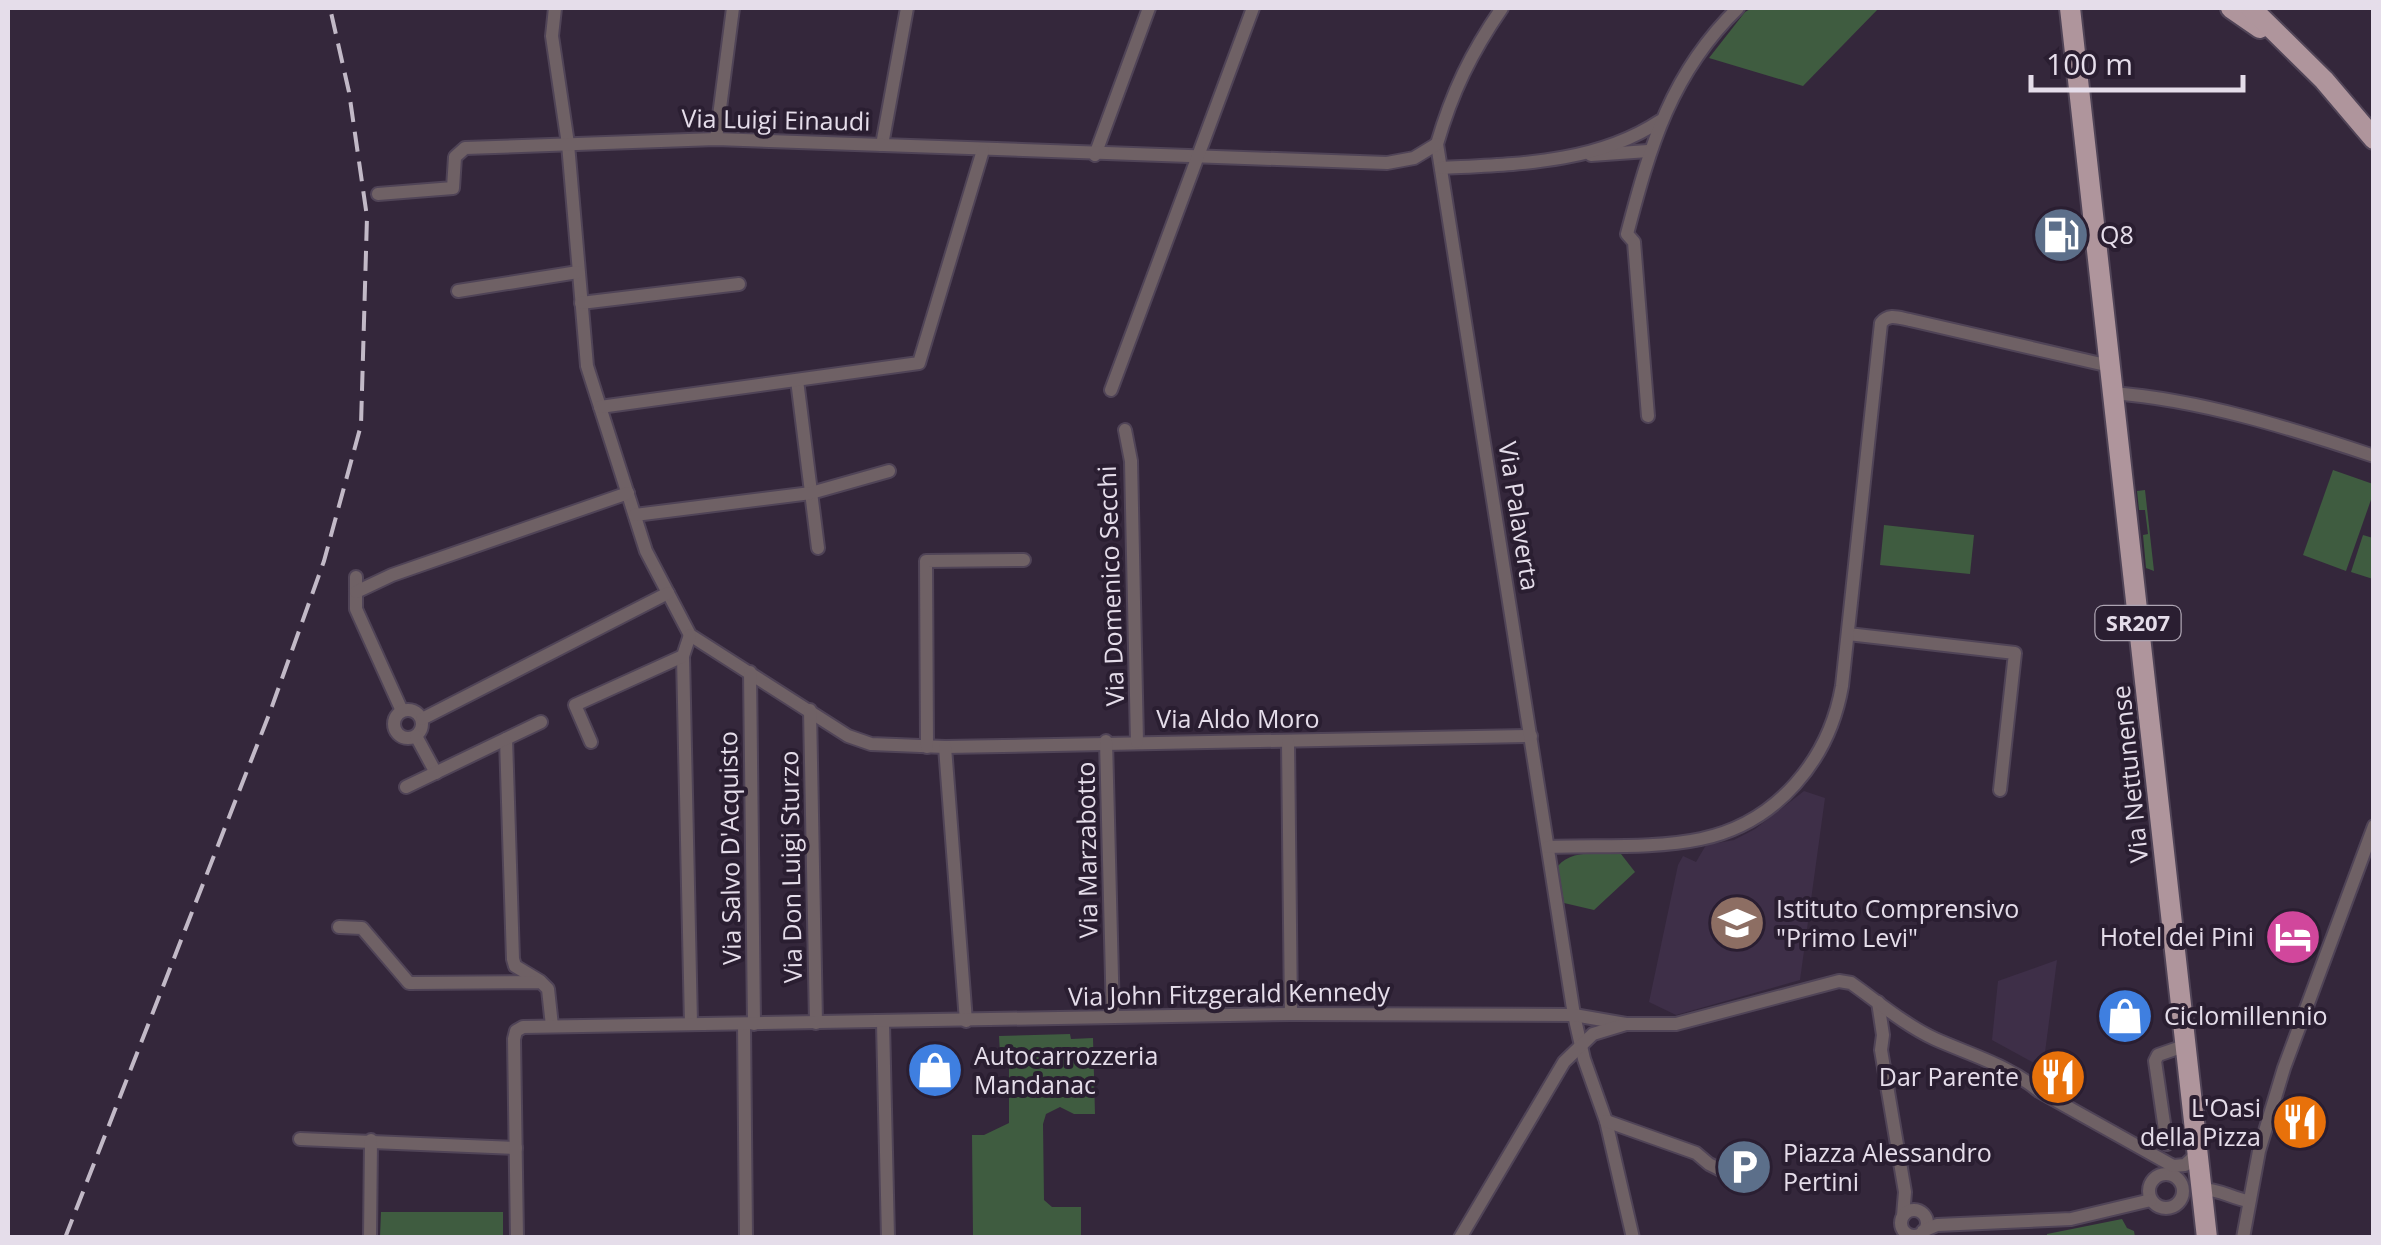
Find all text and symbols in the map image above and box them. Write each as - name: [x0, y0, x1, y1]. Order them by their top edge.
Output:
- scale bar: [2031, 30, 2244, 92]
- text: 100 m: [2046, 43, 2133, 84]
- street label: Via Luigi Einaudi: [681, 100, 871, 138]
- fuel station icon: Q8: [2031, 205, 2091, 265]
- place label: Q8: [2100, 217, 2134, 251]
- street label: Via Palaverta: [1491, 439, 1549, 593]
- street label: Via Domenico Secchi: [1089, 465, 1131, 707]
- road number: SR207: [2096, 606, 2180, 640]
- street label: Via Nettunense: [2103, 684, 2155, 865]
- street label: Via Aldo Moro: [1156, 701, 1320, 735]
- street label: Via Salvo D'Acquisto: [710, 731, 748, 965]
- street label: Via Don Luigi Sturzo: [771, 750, 809, 984]
- street label: Via Marzabotto: [1067, 761, 1105, 939]
- place label: Istituto Comprensivo "Primo Levi": [1776, 891, 2019, 954]
- school or university icon: Istituto Comprensivo "Primo Levi": [1707, 893, 1767, 953]
- hotel icon: Hotel dei Pini: [2263, 907, 2323, 967]
- place label: Hotel dei Pini: [2100, 919, 2254, 953]
- street label: Via John Fitzgerald Kennedy: [1068, 973, 1391, 1013]
- shop icon: Ciclomillennio: [2095, 986, 2155, 1046]
- place label: Ciclomillennio: [2164, 998, 2328, 1032]
- place label: Autocarrozzeria Mandanac: [974, 1038, 1158, 1101]
- shop icon: Autocarrozzeria Mandanac: [905, 1040, 965, 1100]
- restaurant icon: Dar Parente: [2028, 1047, 2088, 1107]
- place label: Dar Parente: [1879, 1059, 2019, 1093]
- place label: L'Oasi della Pizza: [2140, 1090, 2261, 1153]
- restaurant icon: L'Oasi della Pizza: [2270, 1092, 2330, 1152]
- place label: Piazza Alessandro Pertini: [1783, 1135, 1992, 1198]
- parking icon: Piazza Alessandro Pertini: [1714, 1137, 1774, 1197]

